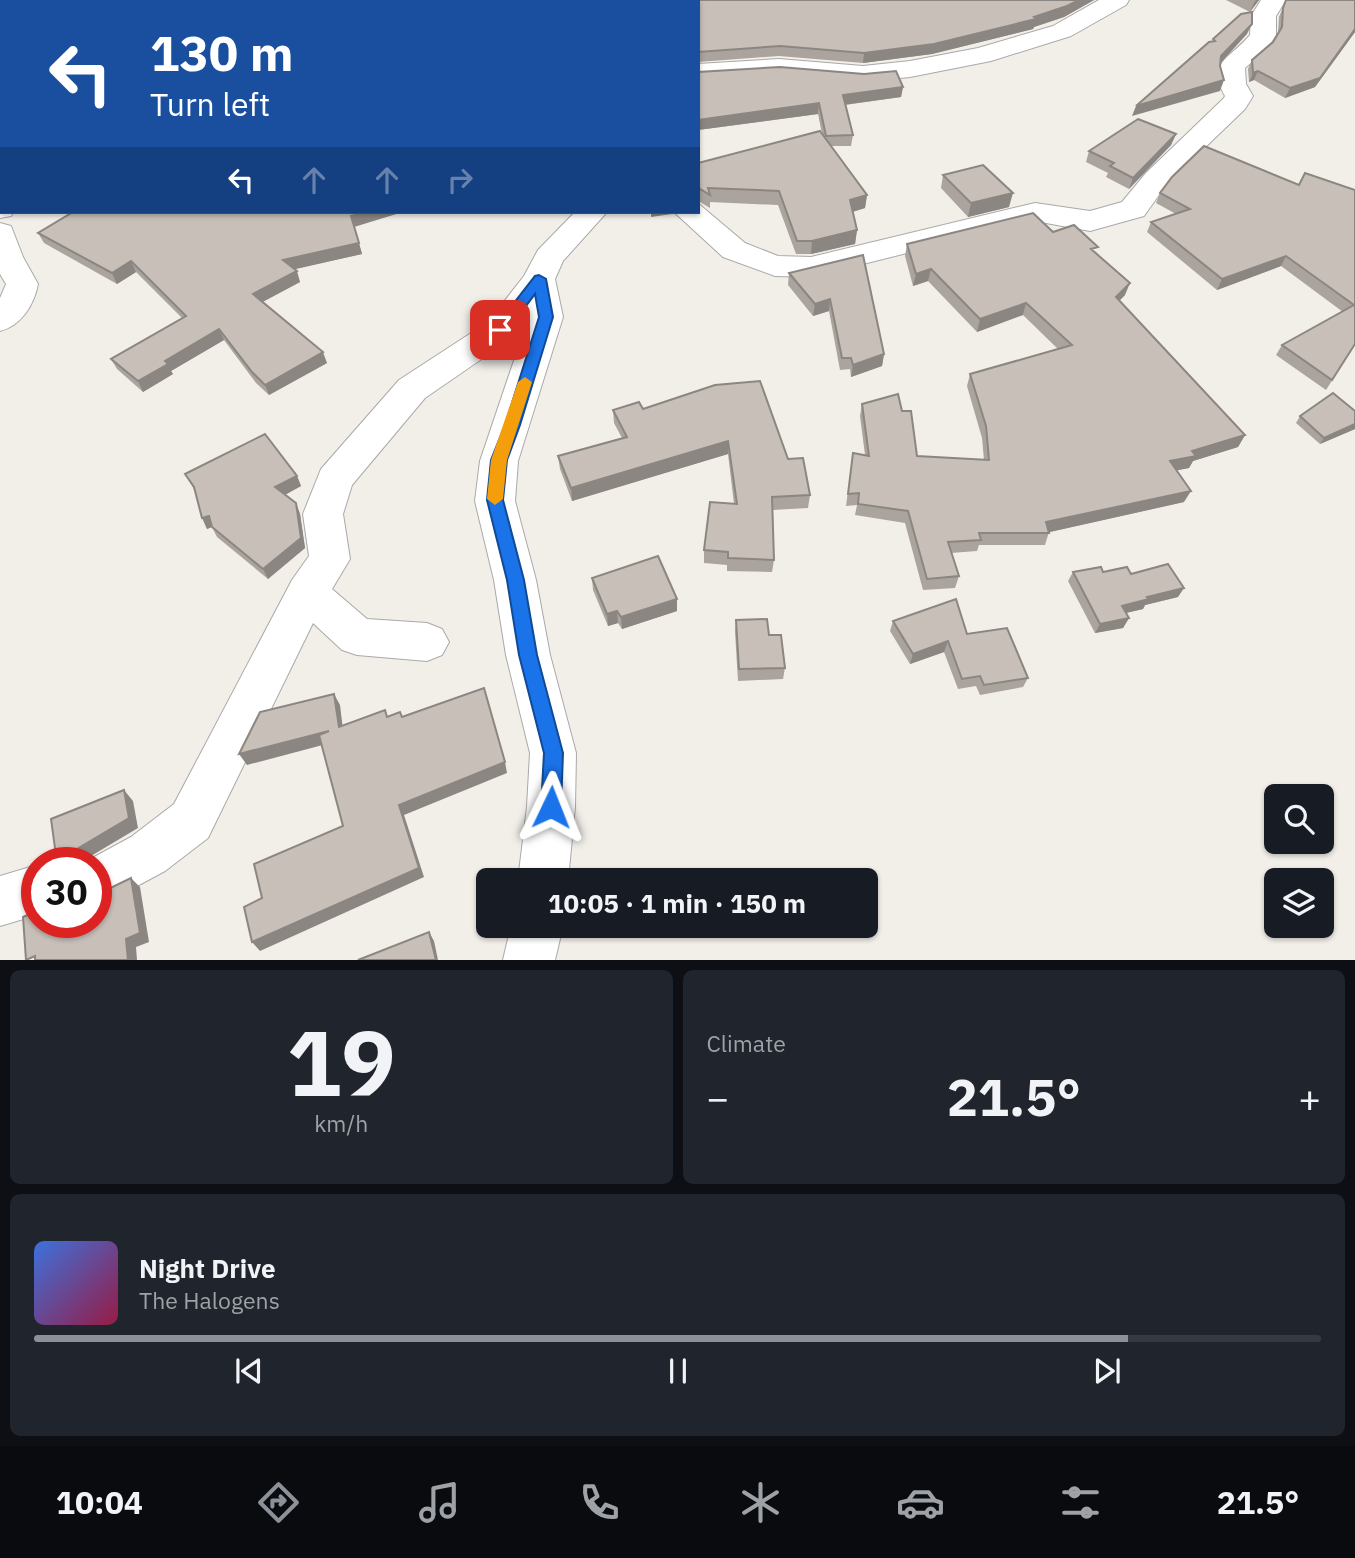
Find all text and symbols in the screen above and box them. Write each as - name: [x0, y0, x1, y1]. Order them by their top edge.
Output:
- text: 130 m: [150, 21, 294, 84]
- icon: left: [35, 28, 126, 119]
- text: Turn left: [150, 83, 270, 125]
- icon: left: [222, 161, 260, 199]
- icon: ahead: [295, 161, 333, 199]
- icon: ahead: [368, 161, 406, 199]
- icon: right: [441, 161, 479, 199]
- pin: [470, 300, 530, 360]
- icon: arrive: [481, 311, 519, 349]
- position arrow: [514, 770, 588, 844]
- map controls: [1264, 784, 1334, 938]
- button: search: [1264, 784, 1334, 854]
- speed limit sign: 30: [21, 847, 112, 938]
- button: layers: [1264, 868, 1334, 938]
- text: 10:05 · 1 min · 150 m: [548, 886, 806, 920]
- text: 19: [287, 1003, 396, 1121]
- text: Climate: [707, 1028, 786, 1058]
- text: 21.5°: [947, 1063, 1081, 1130]
- text: −: [707, 1073, 729, 1122]
- text: +: [1298, 1073, 1321, 1122]
- text: km/h: [314, 1108, 368, 1138]
- text: Night Drive: [139, 1251, 276, 1285]
- text: The Halogens: [139, 1285, 280, 1315]
- icon: previous: [230, 1352, 268, 1390]
- icon: pause: [659, 1352, 697, 1390]
- icon: next: [1088, 1352, 1126, 1390]
- icon: directions: [254, 1478, 303, 1527]
- icon: music: [415, 1478, 464, 1527]
- icon: phone: [575, 1478, 624, 1527]
- icon: climate: [736, 1478, 785, 1527]
- icon: car: [896, 1478, 945, 1527]
- icon: filters: [1056, 1478, 1105, 1527]
- text: 10:04: [56, 1481, 143, 1523]
- text: 21.5°: [1217, 1481, 1299, 1523]

